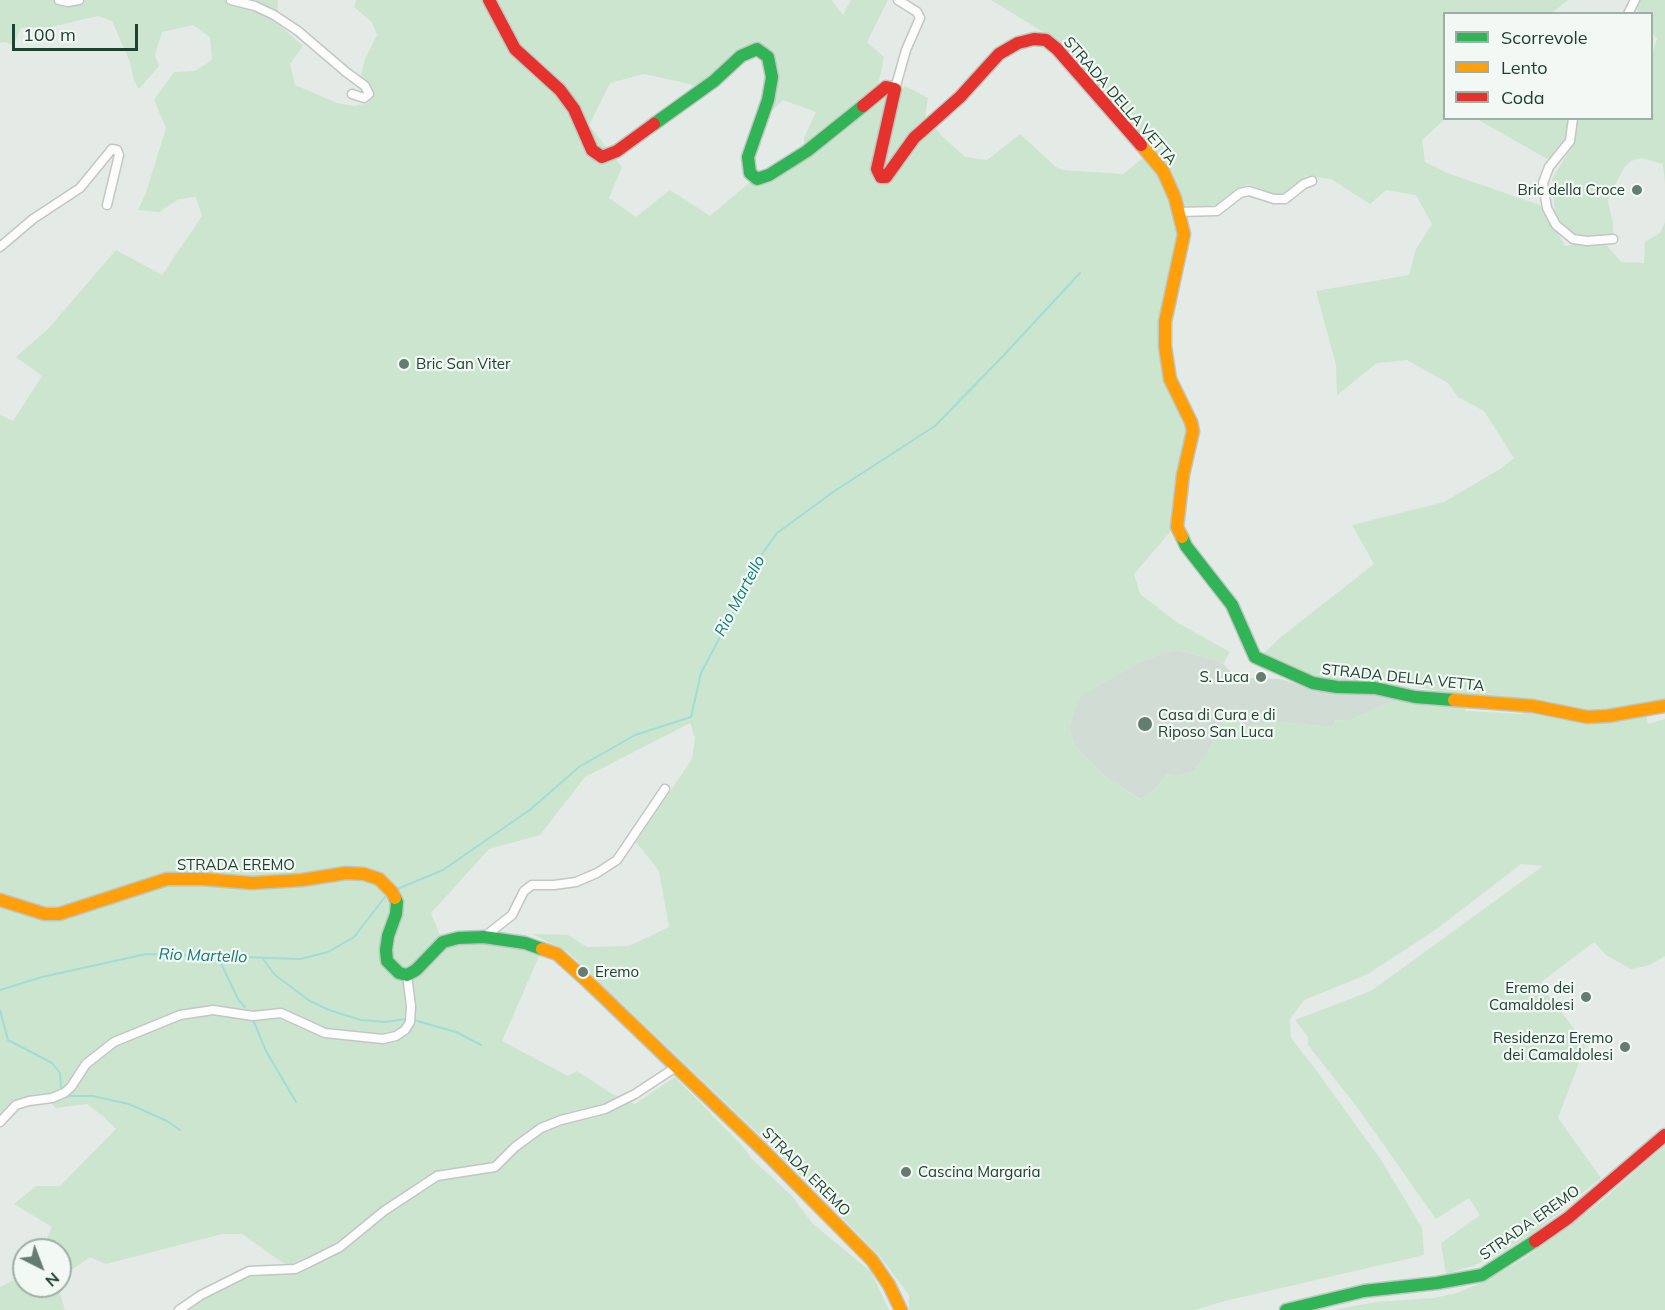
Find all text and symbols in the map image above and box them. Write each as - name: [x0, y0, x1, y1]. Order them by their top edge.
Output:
- scale bar: [15, 12, 141, 50]
- legend: [1443, 12, 1653, 120]
- text: 100 m: [23, 23, 76, 46]
- text: Scorrevole: [1501, 26, 1588, 49]
- street label: STRADA DELLA VETTA: [1060, 33, 1180, 169]
- text: Lento: [1501, 56, 1548, 79]
- text: Coda: [1501, 86, 1545, 109]
- place label: Bric della Croce: [1518, 181, 1625, 199]
- marker: Bric della Croce: [1630, 183, 1644, 197]
- place label: Bric San Viter: [416, 355, 510, 373]
- marker: Bric San Viter: [397, 357, 411, 371]
- water label: Rio Martello: [711, 552, 769, 640]
- street label: STRADA DELLA VETTA: [1321, 660, 1485, 696]
- place label: S. Luca: [1199, 668, 1249, 686]
- marker: S. Luca: [1254, 670, 1268, 684]
- place label: Casa di Cura e di Riposo San Luca: [1158, 706, 1276, 741]
- marker: Casa di Cura e di Riposo San Luca: [1136, 715, 1154, 733]
- street label: STRADA EREMO: [177, 856, 295, 874]
- water label: Rio Martello: [158, 945, 248, 967]
- place label: Eremo: [595, 963, 639, 981]
- marker: Eremo: [576, 965, 590, 979]
- place label: Eremo dei Camaldolesi: [1489, 979, 1574, 1014]
- marker: Eremo dei Camaldolesi: [1579, 990, 1593, 1004]
- place label: Residenza Eremo dei Camaldolesi: [1493, 1029, 1613, 1064]
- marker: Residenza Eremo dei Camaldolesi: [1618, 1040, 1632, 1054]
- street label: STRADA EREMO: [758, 1124, 854, 1220]
- place label: Cascina Margaria: [918, 1163, 1040, 1181]
- marker: Cascina Margaria: [899, 1165, 913, 1179]
- street label: STRADA EREMO: [1477, 1182, 1583, 1264]
- north arrow: [12, 1238, 72, 1298]
- text: N: [42, 1268, 64, 1291]

